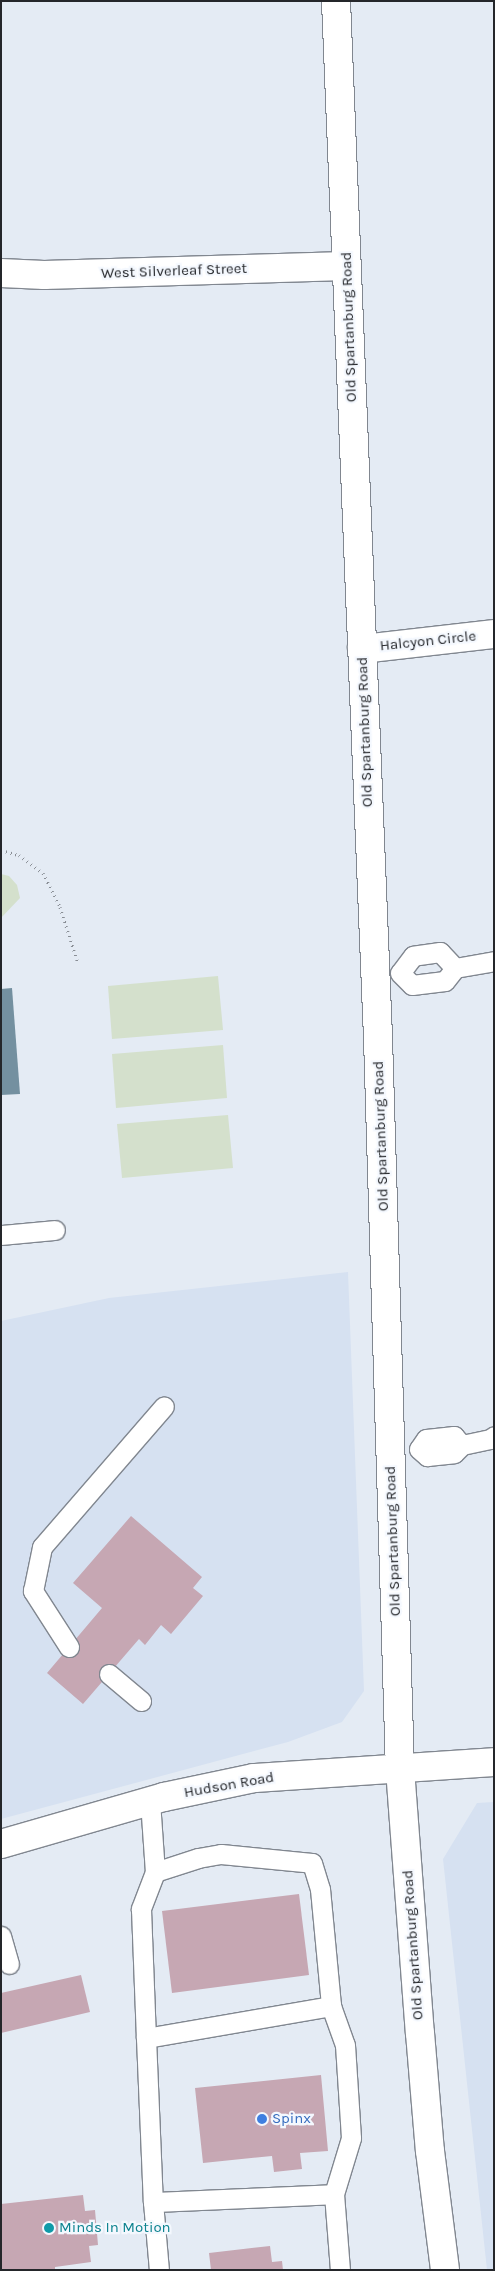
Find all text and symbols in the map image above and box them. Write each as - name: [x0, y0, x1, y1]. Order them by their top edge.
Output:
- street label: Old Spartanburg Road: [337, 251, 361, 403]
- street label: West Silverleaf Street: [101, 259, 247, 283]
- street label: Halcyon Circle: [379, 627, 477, 655]
- street label: Old Spartanburg Road: [353, 656, 377, 808]
- street label: Old Spartanburg Road: [369, 1060, 393, 1212]
- street label: Old Spartanburg Road: [381, 1465, 405, 1617]
- street label: Hudson Road: [183, 1768, 275, 1802]
- street label: Old Spartanburg Road: [399, 1869, 427, 2021]
- place label: Spinx: [272, 2110, 311, 2128]
- marker: Spinx: [256, 2113, 268, 2125]
- place label: Minds In Motion: [59, 2219, 171, 2237]
- marker: Minds In Motion: [43, 2222, 55, 2234]

